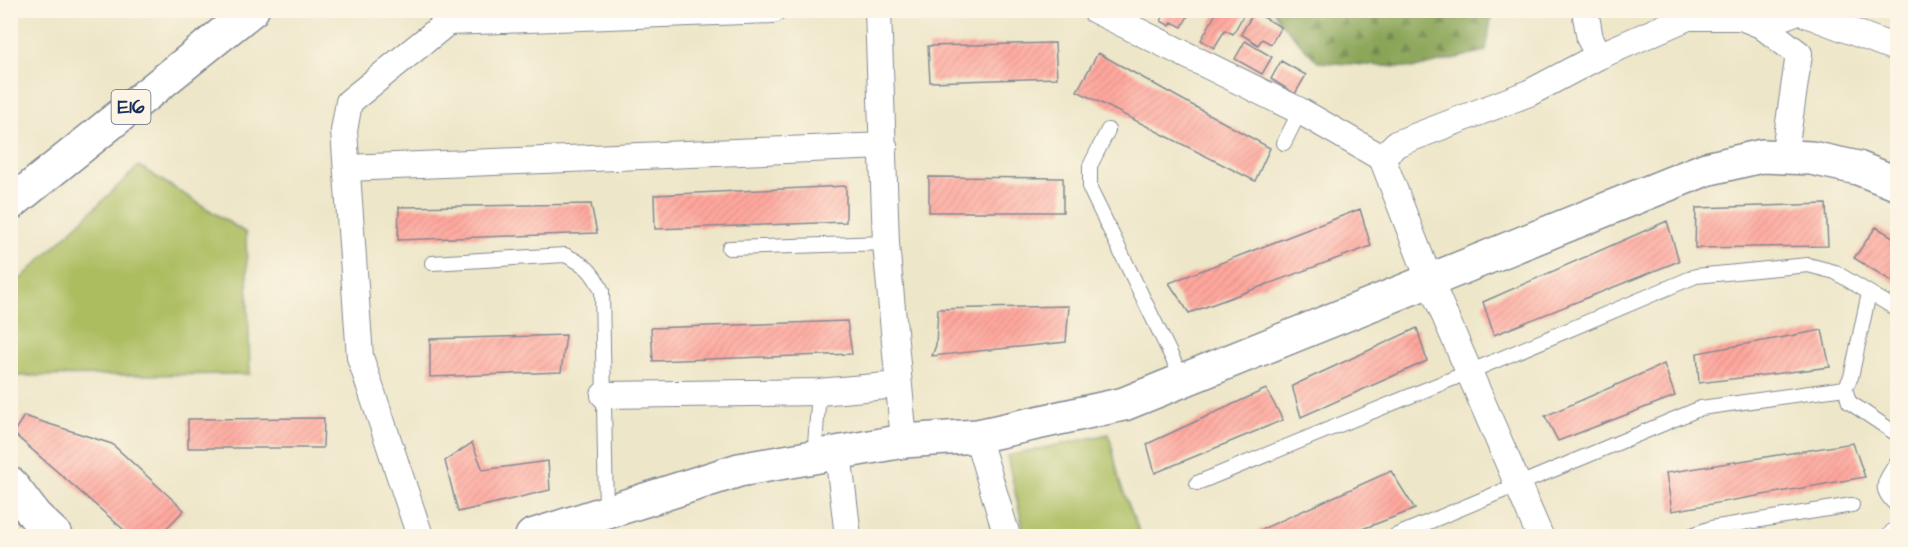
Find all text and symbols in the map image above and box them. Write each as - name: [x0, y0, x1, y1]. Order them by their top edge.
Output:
- road number: E16: [112, 90, 150, 124]

